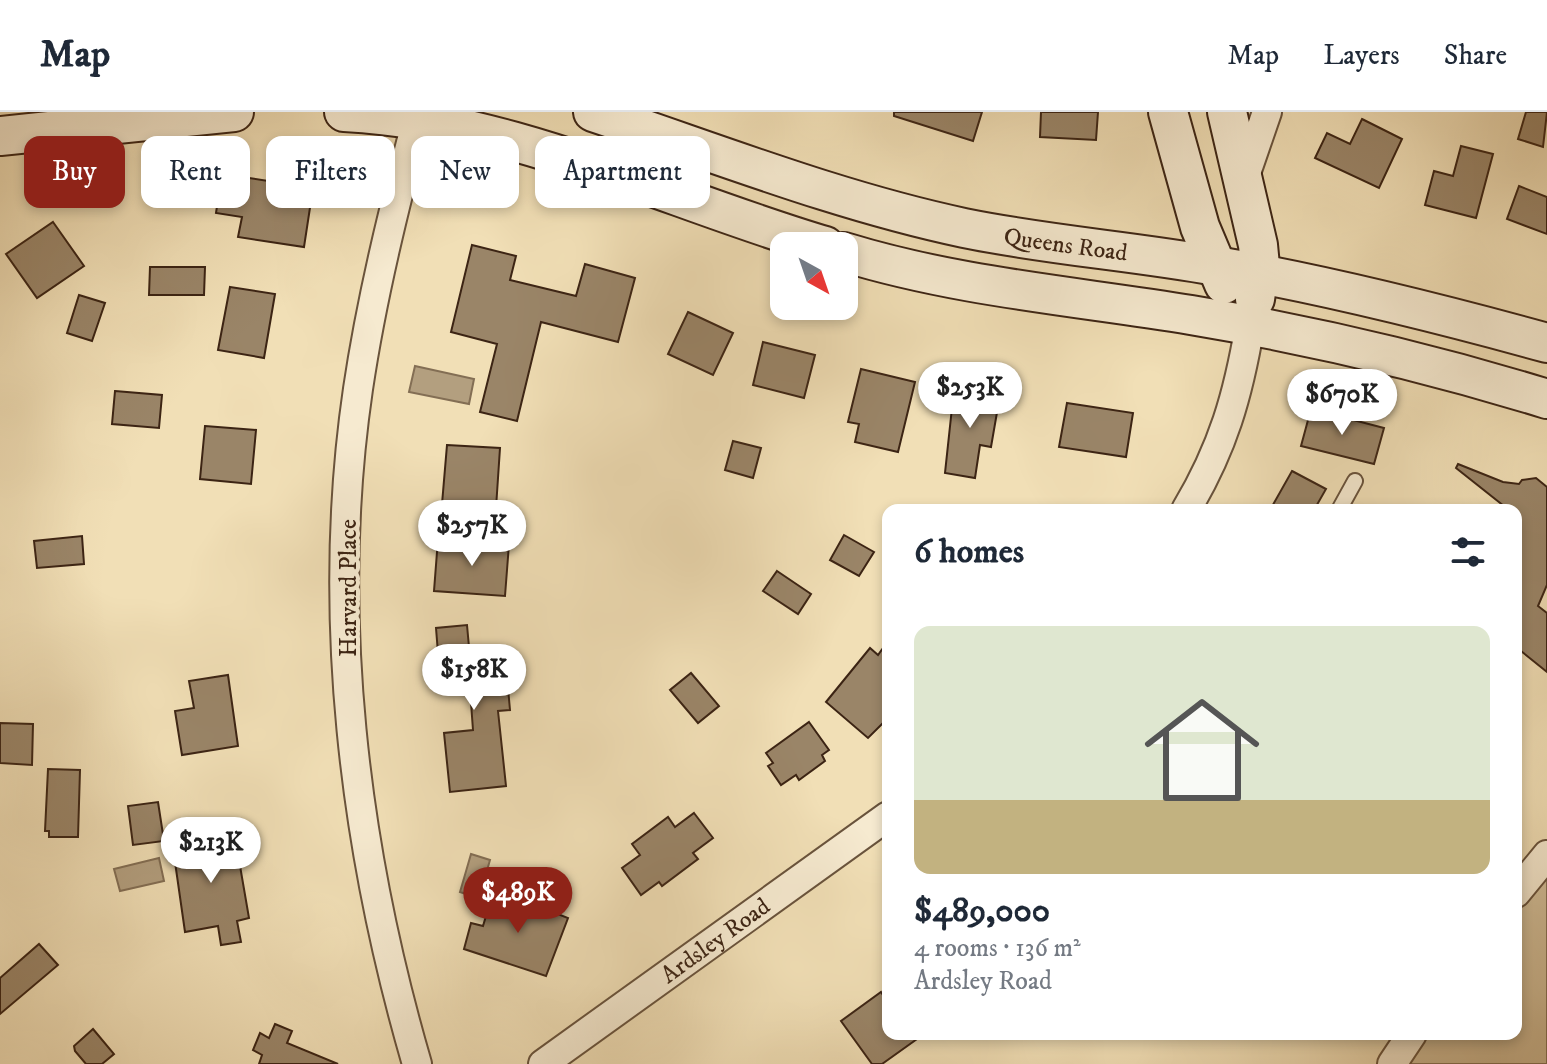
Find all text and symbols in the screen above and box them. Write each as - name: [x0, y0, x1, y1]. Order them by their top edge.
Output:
- text: Map: [40, 31, 110, 79]
- text: Map: [1228, 38, 1279, 73]
- text: Layers: [1323, 38, 1400, 73]
- text: Share: [1444, 38, 1507, 73]
- chip: Buy: [24, 136, 125, 208]
- chip: Rent: [141, 136, 250, 208]
- chip: Filters: [266, 136, 395, 208]
- chip: New: [411, 136, 519, 208]
- chip: Apartment: [535, 136, 710, 208]
- street label: Queens Road: [1001, 222, 1129, 269]
- north arrow: [770, 232, 858, 320]
- map controls: [770, 232, 858, 320]
- pin: $253K: [914, 362, 1026, 430]
- pin: $670K: [1286, 369, 1398, 437]
- text: $253K: [936, 371, 1004, 404]
- text: $670K: [1305, 378, 1379, 411]
- pin: $257K: [416, 500, 528, 568]
- text: $257K: [436, 509, 508, 542]
- street label: Harvard Place: [334, 519, 364, 657]
- icon: filters: [1446, 530, 1490, 574]
- text: 6 homes: [914, 531, 1024, 573]
- pin: $158K: [418, 644, 530, 712]
- text: $158K: [440, 653, 508, 686]
- icon: home: [1130, 678, 1274, 822]
- pin: $213K: [155, 817, 267, 885]
- text: $213K: [179, 826, 243, 859]
- pin: $489K: [462, 867, 574, 935]
- text: $489K: [481, 876, 555, 909]
- text: $489,000: [914, 890, 1050, 932]
- street label: Ardsley Road: [655, 892, 776, 990]
- text: 4 rooms · 136 m²: [914, 932, 1081, 965]
- text: Ardsley Road: [914, 965, 1052, 998]

